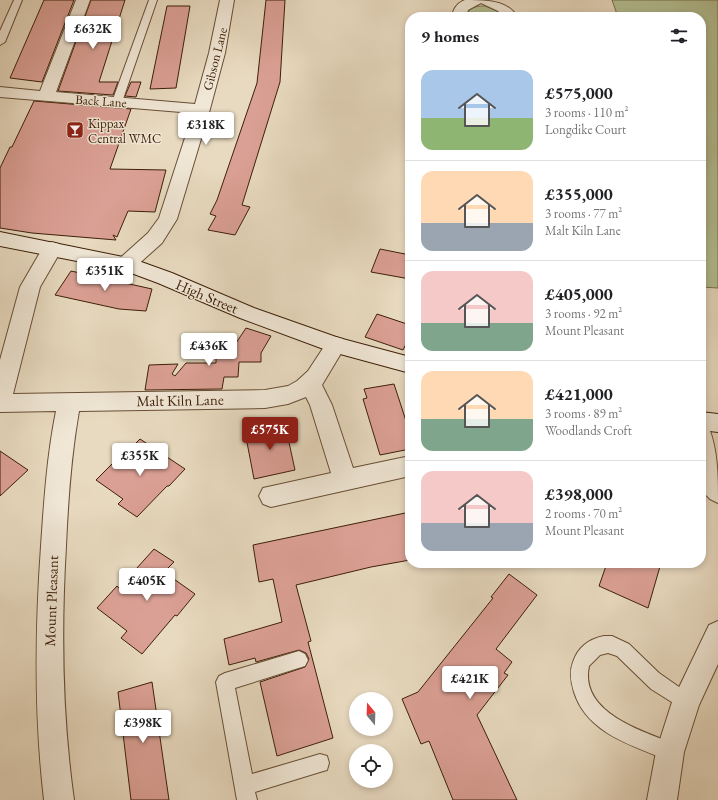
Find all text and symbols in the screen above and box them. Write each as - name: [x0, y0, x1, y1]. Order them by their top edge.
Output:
- pin: £632K: [65, 16, 121, 50]
- text: £632K: [74, 20, 112, 37]
- text: 9 homes: [421, 25, 479, 47]
- icon: filters: [668, 25, 690, 47]
- street label: Gibson Lane: [199, 26, 231, 92]
- text: £575,000: [545, 82, 613, 104]
- icon: home: [453, 86, 501, 134]
- street label: Back Lane: [75, 91, 127, 111]
- text: 3 rooms · 110 m²: [545, 104, 629, 121]
- pin: £318K: [178, 112, 234, 146]
- place label: Kippax Central WMC: [88, 115, 161, 147]
- text: £318K: [187, 116, 225, 133]
- bar icon: Kippax Central WMC: [65, 120, 85, 140]
- text: Longdike Court: [545, 121, 626, 138]
- text: £355,000: [545, 183, 613, 205]
- icon: home: [453, 187, 501, 235]
- text: 3 rooms · 77 m²: [545, 205, 622, 222]
- text: Malt Kiln Lane: [545, 222, 621, 239]
- pin: £351K: [77, 258, 133, 292]
- text: £351K: [86, 262, 124, 279]
- street label: High Street: [173, 274, 241, 318]
- text: £405,000: [545, 283, 613, 305]
- icon: home: [453, 287, 501, 335]
- text: 3 rooms · 92 m²: [545, 305, 622, 322]
- text: Mount Pleasant: [545, 322, 624, 339]
- pin: £436K: [181, 333, 237, 367]
- text: £436K: [190, 337, 228, 354]
- text: £421,000: [545, 383, 613, 405]
- icon: home: [453, 387, 501, 435]
- street label: Malt Kiln Lane: [136, 390, 224, 410]
- text: 3 rooms · 89 m²: [545, 405, 622, 422]
- pin: £575K: [242, 417, 298, 451]
- text: £575K: [251, 421, 289, 438]
- text: Woodlands Croft: [545, 422, 632, 439]
- pin: £355K: [112, 443, 168, 477]
- text: £355K: [121, 447, 159, 464]
- text: £398,000: [545, 483, 613, 505]
- icon: home: [453, 487, 501, 535]
- text: 2 rooms · 70 m²: [545, 505, 622, 522]
- text: Mount Pleasant: [545, 522, 624, 539]
- street label: Mount Pleasant: [40, 555, 62, 647]
- pin: £405K: [119, 568, 175, 602]
- text: £405K: [128, 572, 166, 589]
- pin: £421K: [442, 666, 498, 700]
- text: £421K: [451, 670, 489, 687]
- north arrow: [349, 692, 393, 736]
- map controls: [349, 692, 393, 788]
- pin: £398K: [115, 710, 171, 744]
- text: £398K: [124, 714, 162, 731]
- button: locate: [349, 744, 393, 788]

